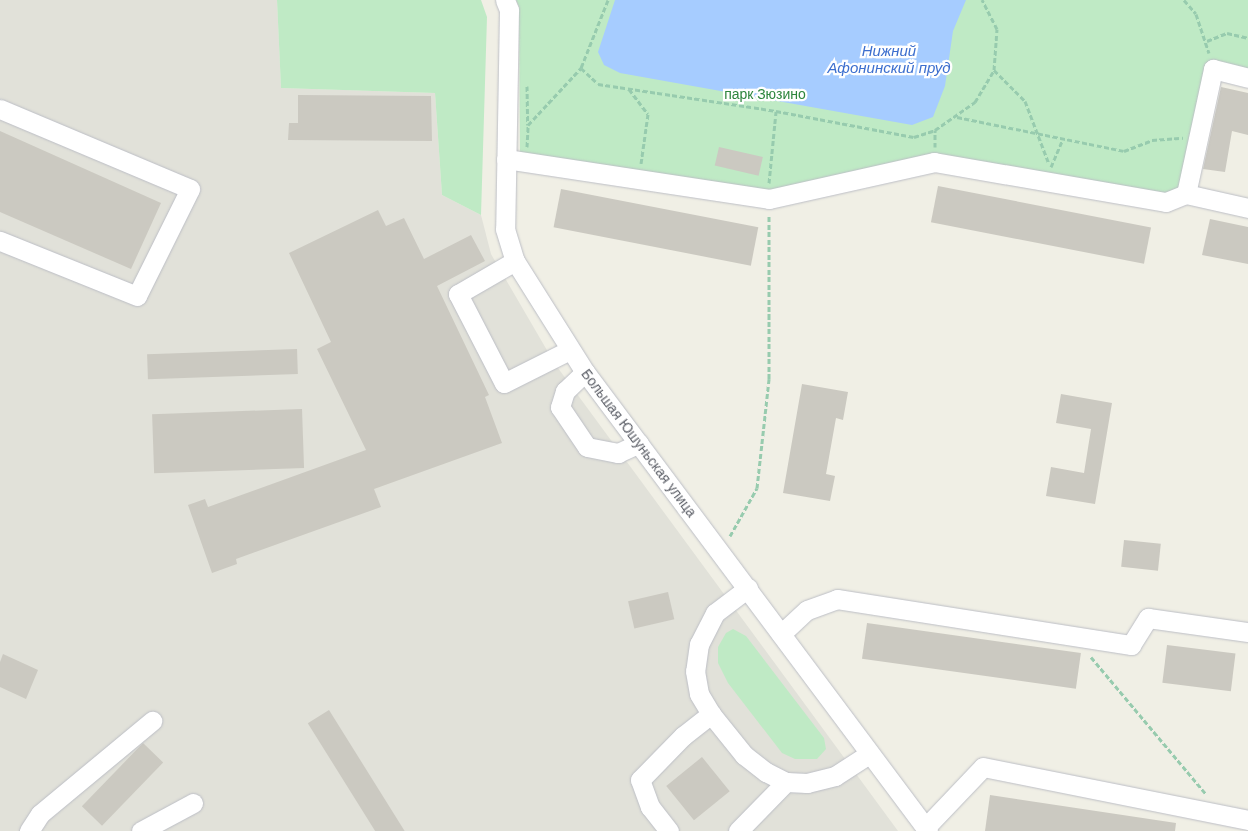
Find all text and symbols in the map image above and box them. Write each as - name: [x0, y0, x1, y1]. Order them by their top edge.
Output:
- water label: Нижний Афонинский пруд: [827, 42, 951, 77]
- park label: парк Зюзино: [724, 86, 806, 102]
- street label: Большая Юшуньская улица: [578, 366, 700, 520]

